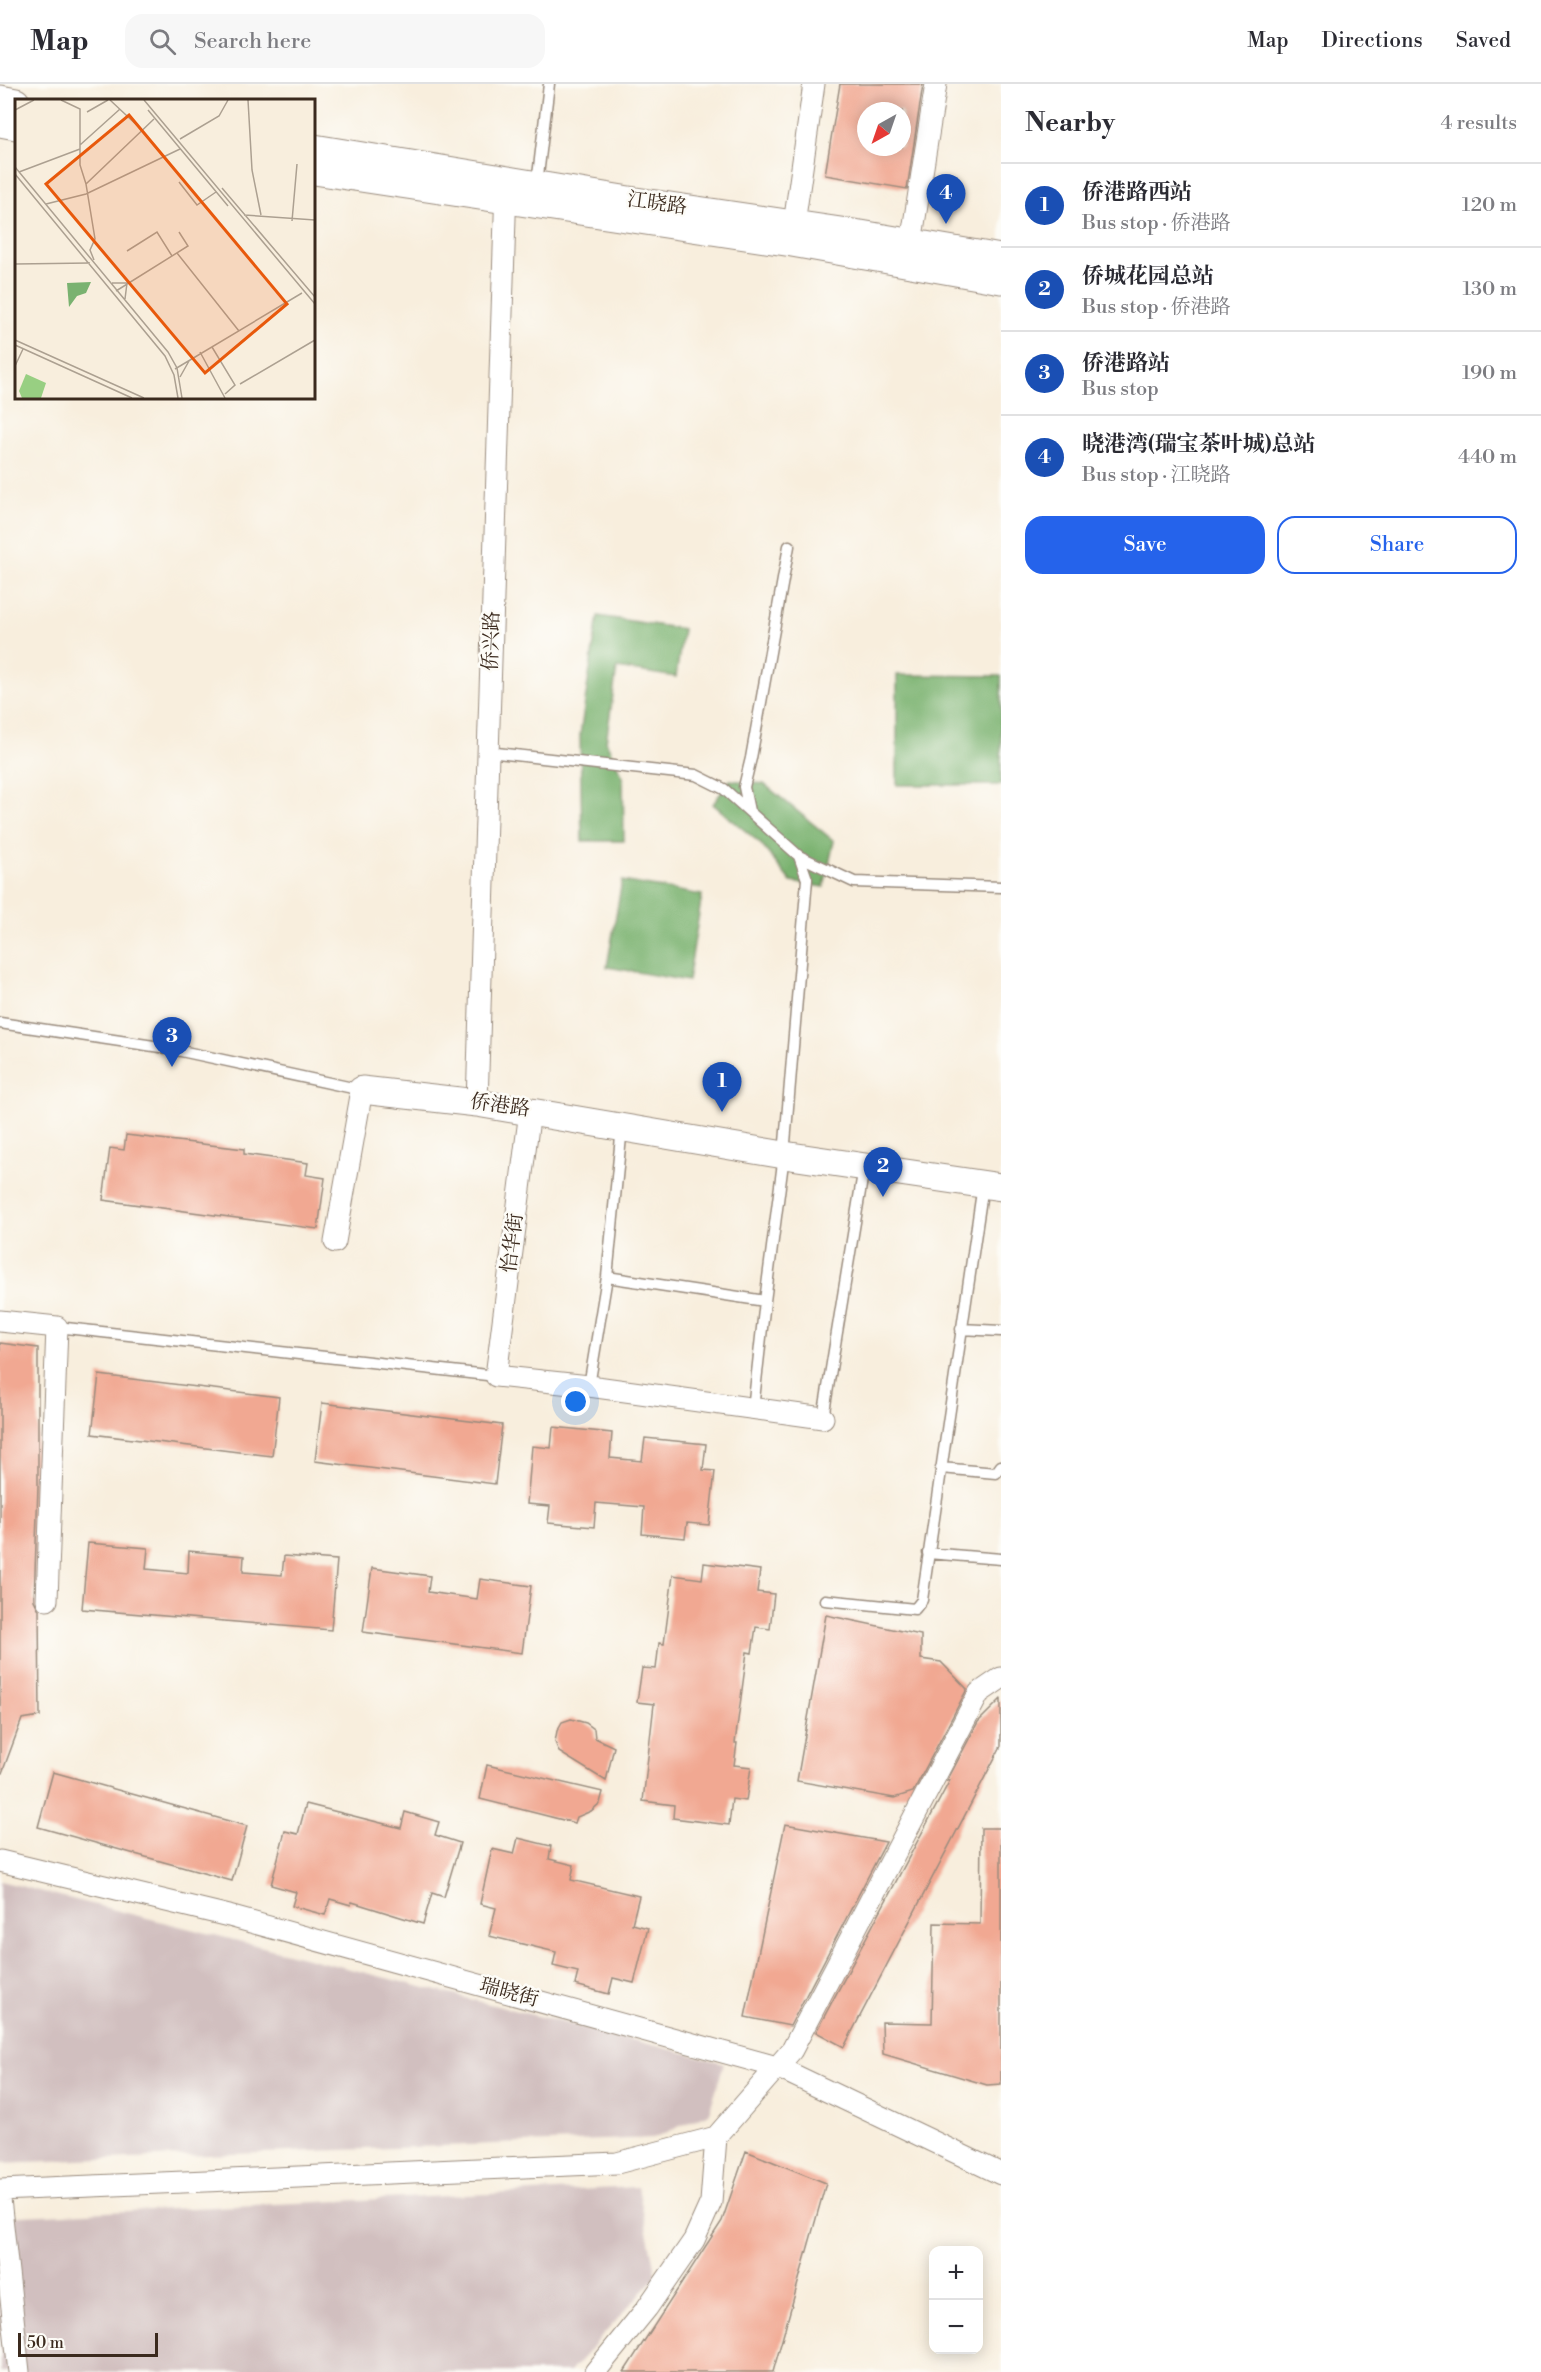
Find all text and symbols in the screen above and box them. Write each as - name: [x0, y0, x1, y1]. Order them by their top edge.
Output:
- search box: [125, 14, 545, 68]
- text: Map: [30, 24, 89, 59]
- icon: search: [146, 25, 179, 58]
- text: Search here: [194, 28, 311, 55]
- text: Map: [1247, 28, 1289, 54]
- text: Directions: [1322, 28, 1423, 54]
- text: Saved: [1456, 28, 1511, 54]
- inset map: [15, 99, 315, 399]
- north arrow: [857, 102, 911, 156]
- text: Nearby: [1025, 107, 1115, 139]
- text: 4 results: [1440, 111, 1517, 136]
- pin: 4: [926, 174, 966, 224]
- text: 侨港路西站: [1082, 179, 1192, 206]
- street label: 江晓路: [626, 187, 688, 221]
- text: 1: [1040, 193, 1049, 218]
- text: 120 m: [1462, 193, 1517, 218]
- text: Bus stop · 侨港路: [1082, 211, 1230, 236]
- text: 侨城花园总站: [1082, 263, 1214, 290]
- text: 2: [1038, 277, 1051, 302]
- text: 130 m: [1462, 277, 1517, 302]
- text: Bus stop · 侨港路: [1082, 295, 1230, 320]
- text: 侨港路站: [1082, 350, 1170, 377]
- text: 3: [1038, 361, 1051, 386]
- text: 190 m: [1462, 361, 1517, 386]
- text: Bus stop: [1082, 377, 1159, 402]
- text: 晓港湾(瑞宝茶叶城)总站: [1082, 431, 1316, 458]
- text: 4: [1038, 445, 1051, 470]
- text: 440 m: [1458, 445, 1517, 470]
- text: Bus stop · 江晓路: [1082, 463, 1230, 488]
- button: Save: [1025, 516, 1265, 574]
- button: Share: [1277, 516, 1517, 574]
- street label: 侨兴路: [478, 611, 506, 671]
- pin: 3: [152, 1018, 192, 1067]
- pin: 1: [702, 1062, 742, 1112]
- street label: 侨港路: [469, 1089, 531, 1123]
- pin: 2: [864, 1148, 902, 1197]
- street label: 怡华街: [497, 1212, 529, 1274]
- your location: [561, 1387, 590, 1416]
- street label: 瑞晓街: [477, 1973, 541, 2013]
- map controls: [929, 2246, 983, 2354]
- button: +: [929, 2246, 983, 2300]
- button: −: [929, 2300, 983, 2354]
- scale bar: [18, 2330, 158, 2358]
- text: 50 m: [27, 2333, 64, 2353]

